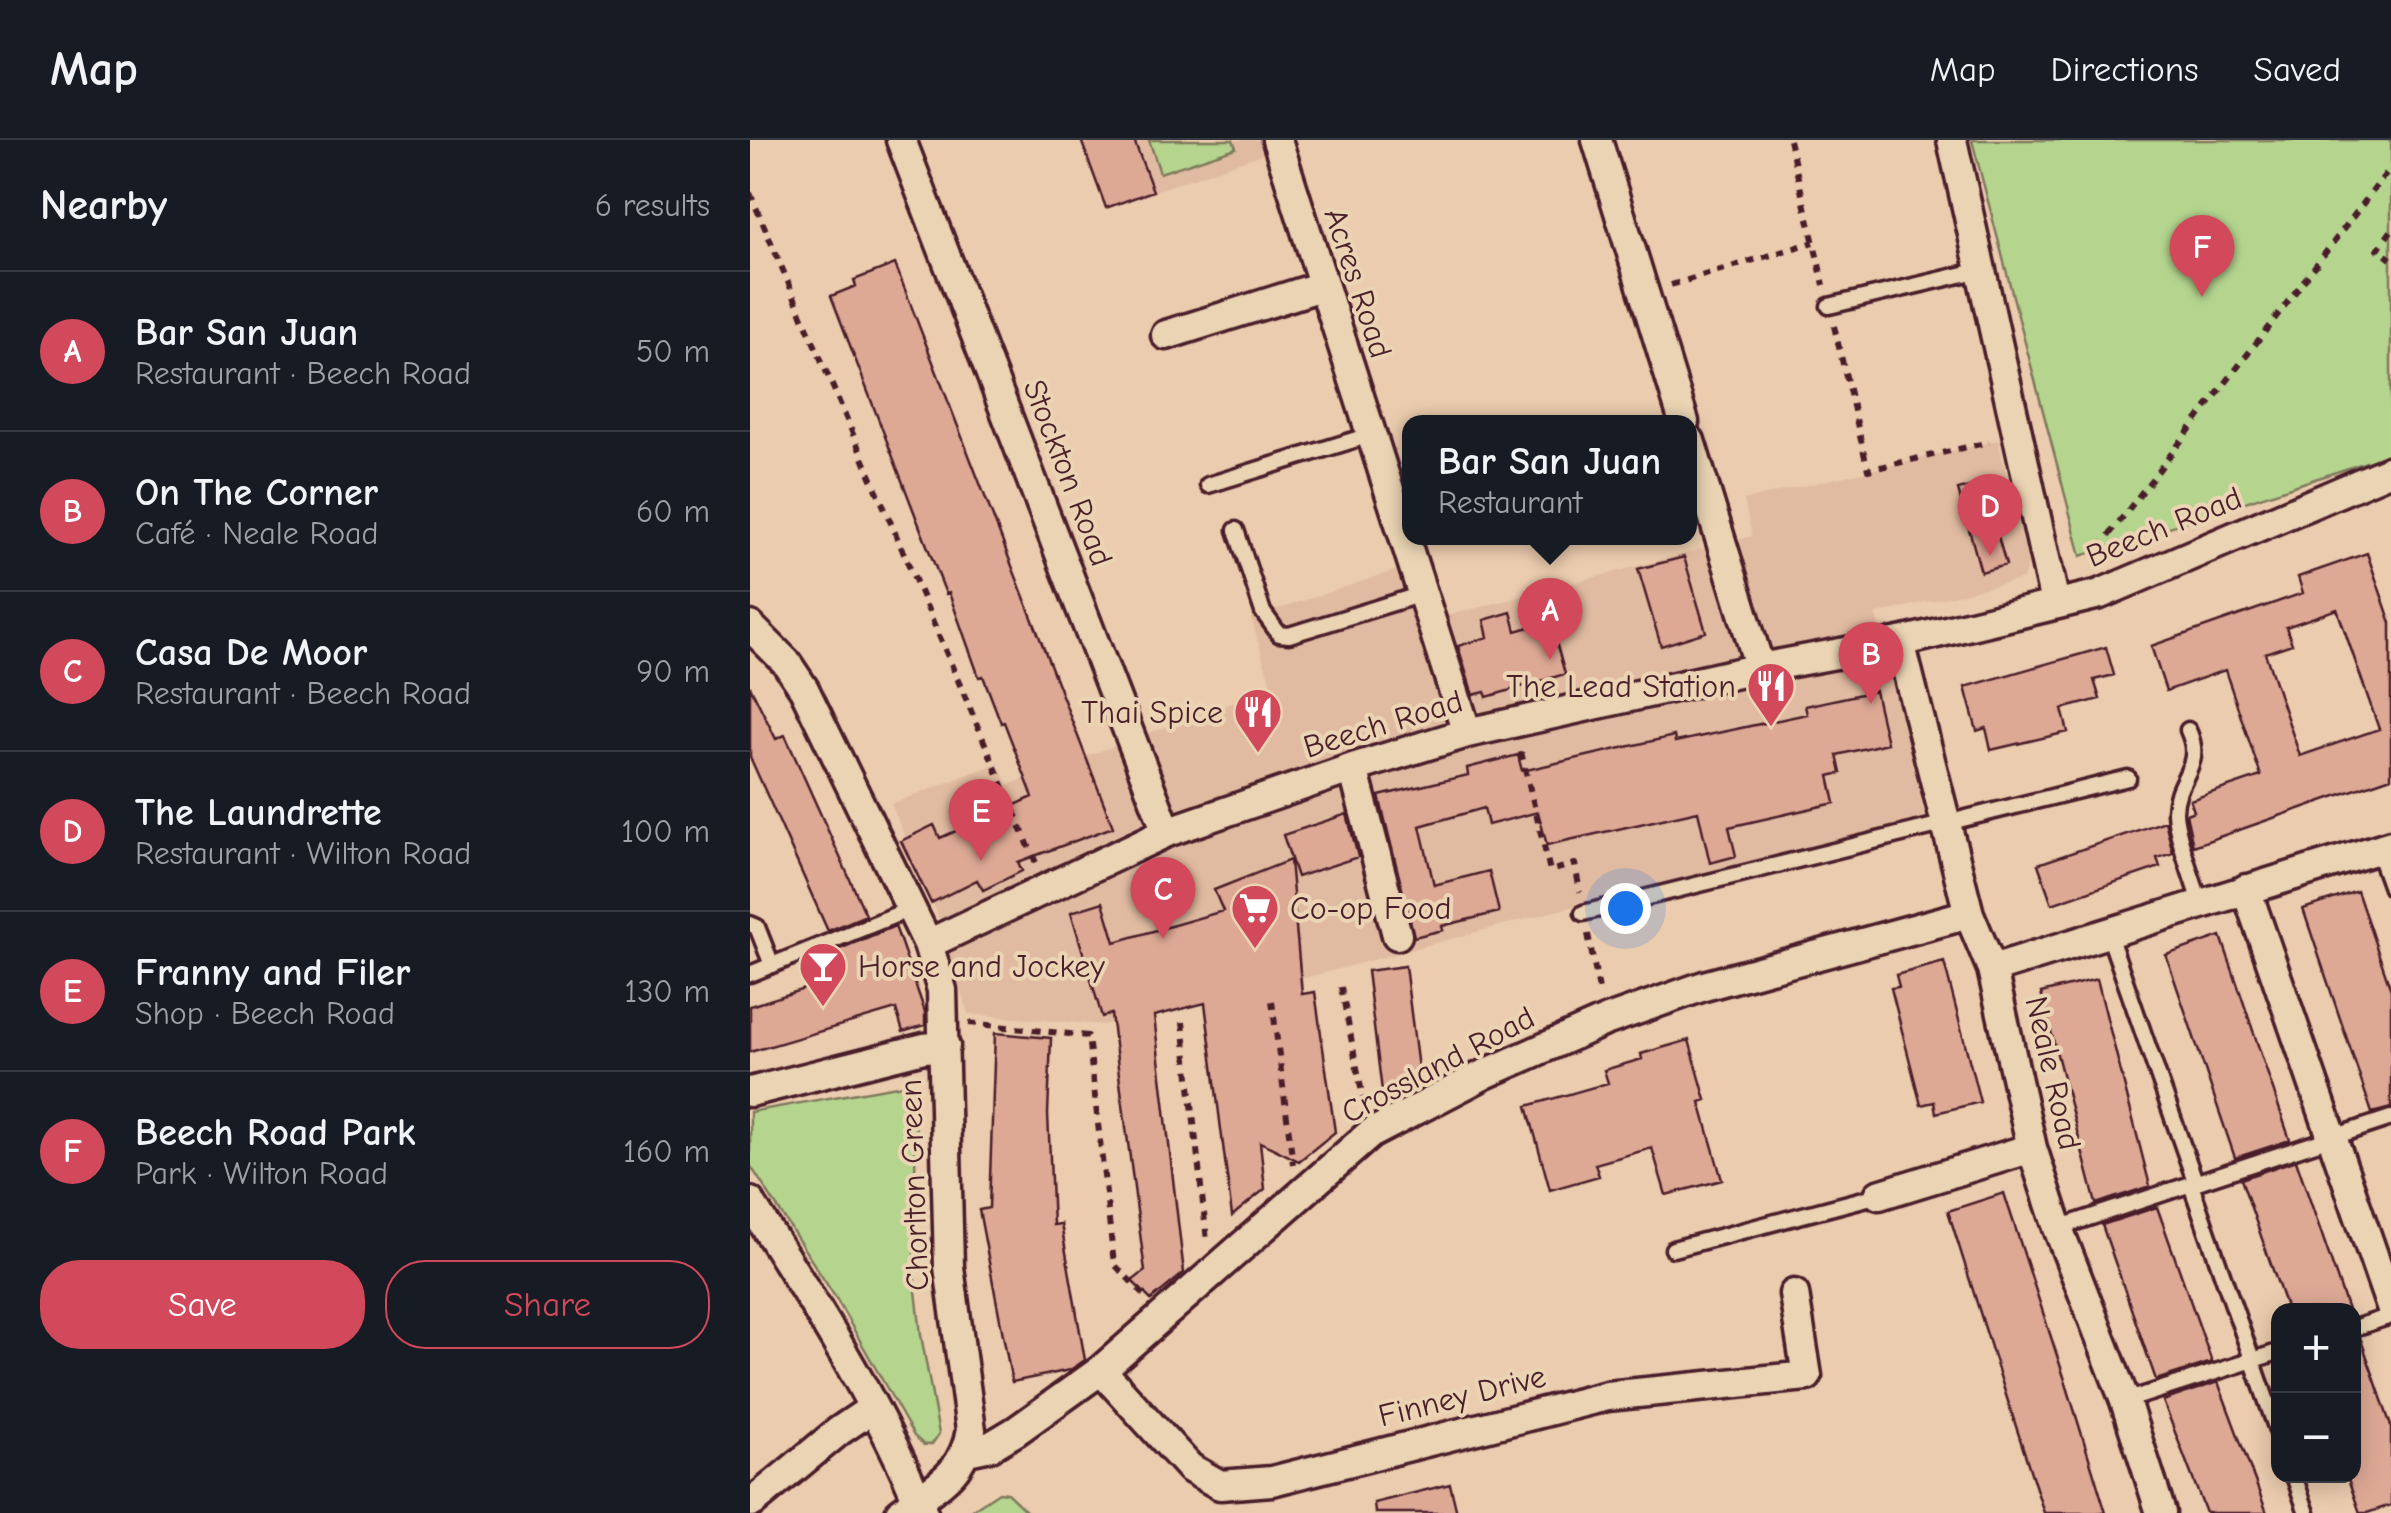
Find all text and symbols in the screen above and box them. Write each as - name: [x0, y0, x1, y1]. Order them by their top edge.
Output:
- text: Map: [50, 42, 138, 97]
- text: Map: [1930, 49, 1996, 90]
- text: Directions: [2051, 49, 2199, 90]
- text: Saved: [2254, 49, 2341, 90]
- text: Nearby: [40, 181, 167, 230]
- text: 6 results: [595, 187, 710, 224]
- street label: Acres Road: [1316, 203, 1400, 363]
- pin: F: [2170, 214, 2234, 297]
- text: Bar San Juan: [135, 311, 358, 355]
- text: A: [64, 333, 81, 370]
- text: 50 m: [636, 333, 710, 370]
- text: Restaurant · Beech Road: [135, 355, 471, 392]
- street label: Stockton Road: [1016, 375, 1120, 571]
- popup: [1402, 415, 1697, 545]
- text: Bar San Juan: [1438, 440, 1661, 484]
- text: On The Corner: [135, 471, 378, 515]
- pin: D: [1958, 474, 2022, 556]
- street label: Beech Road: [2081, 479, 2247, 575]
- text: Restaurant: [1438, 484, 1583, 521]
- text: B: [63, 493, 82, 530]
- text: 60 m: [636, 493, 710, 530]
- text: Café · Neale Road: [135, 515, 379, 552]
- pin: A: [1518, 578, 1582, 660]
- pin: B: [1838, 622, 1904, 704]
- text: Casa De Moor: [135, 631, 367, 675]
- text: C: [63, 653, 82, 690]
- text: 90 m: [636, 653, 710, 690]
- restaurant icon: The Lead Station: [1745, 660, 1797, 728]
- place label: The Lead Station: [1506, 668, 1736, 705]
- text: Restaurant · Beech Road: [135, 675, 471, 712]
- street label: Beech Road: [1299, 682, 1467, 766]
- restaurant icon: Thai Spice: [1232, 686, 1284, 754]
- place label: Thai Spice: [1081, 694, 1223, 731]
- pin: E: [948, 778, 1014, 861]
- text: The Laundrette: [135, 791, 382, 835]
- text: D: [63, 813, 82, 850]
- text: 100 m: [621, 813, 710, 850]
- text: Restaurant · Wilton Road: [135, 835, 471, 872]
- pin: C: [1130, 856, 1196, 939]
- supermarket icon: Co-op Food: [1229, 882, 1281, 950]
- your location: [1600, 883, 1651, 934]
- place label: Co-op Food: [1290, 890, 1452, 927]
- bar icon: Horse and Jockey: [797, 940, 849, 1008]
- place label: Horse and Jockey: [858, 948, 1105, 985]
- text: Franny and Filer: [135, 951, 410, 995]
- text: E: [63, 973, 82, 1010]
- text: 130 m: [624, 973, 710, 1010]
- street label: Neale Road: [2017, 993, 2089, 1153]
- text: Shop · Beech Road: [135, 995, 395, 1032]
- street label: Crossland Road: [1335, 999, 1541, 1131]
- street label: Chorlton Green: [892, 1079, 936, 1291]
- text: Beech Road Park: [135, 1111, 416, 1155]
- text: F: [63, 1133, 82, 1170]
- text: 160 m: [623, 1133, 710, 1170]
- text: Park · Wilton Road: [135, 1155, 388, 1192]
- button: Save: [40, 1260, 365, 1349]
- button: Share: [385, 1260, 710, 1349]
- map controls: [2271, 1303, 2361, 1483]
- button: +: [2271, 1303, 2361, 1393]
- street label: Finney Drive: [1375, 1357, 1549, 1435]
- button: −: [2271, 1393, 2361, 1483]

